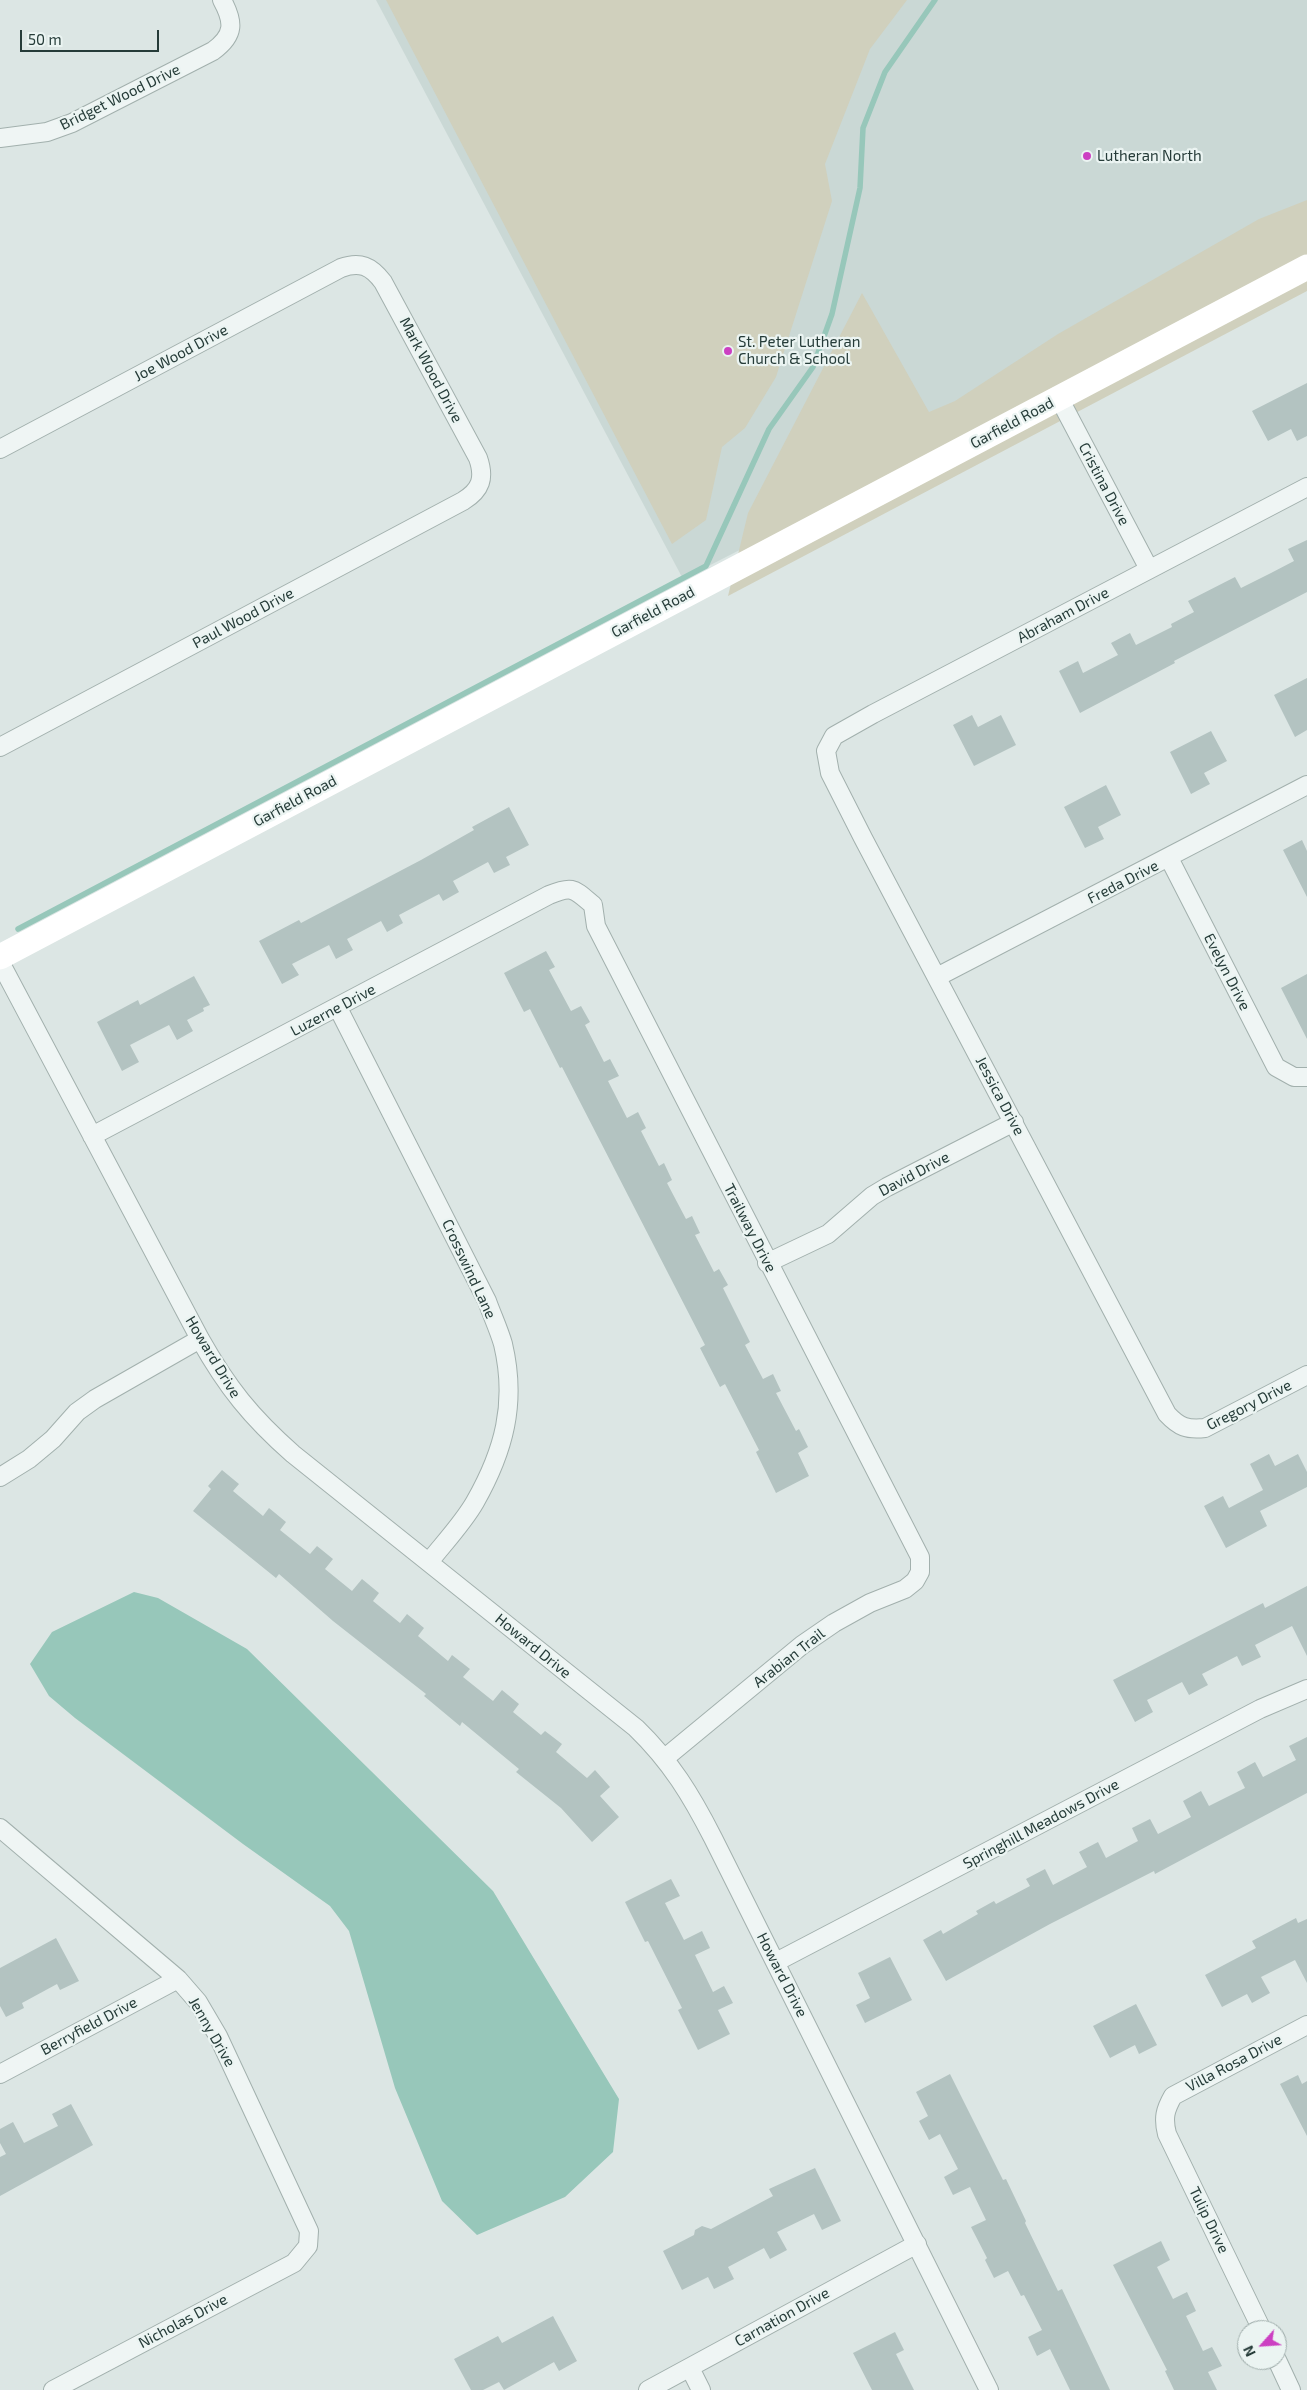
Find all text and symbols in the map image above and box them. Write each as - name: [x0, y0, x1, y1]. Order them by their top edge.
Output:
- scale bar: [22, 20, 161, 52]
- text: 50 m: [28, 30, 62, 48]
- street label: Bridget Wood Drive: [57, 60, 183, 134]
- place label: Lutheran North: [1097, 147, 1202, 165]
- marker: Lutheran North: [1081, 150, 1093, 162]
- street label: Mark Wood Drive: [396, 314, 466, 426]
- street label: Joe Wood Drive: [131, 321, 231, 385]
- place label: St. Peter Lutheran Church & School: [738, 333, 860, 368]
- marker: St. Peter Lutheran Church & School: [722, 345, 734, 357]
- street label: Garfield Road: [967, 394, 1057, 452]
- street label: Cristina Drive: [1075, 439, 1133, 529]
- street label: Garfield Road: [608, 583, 698, 641]
- street label: Abraham Drive: [1014, 583, 1112, 647]
- street label: Paul Wood Drive: [189, 584, 297, 652]
- street label: Garfield Road: [250, 772, 340, 830]
- street label: Freda Drive: [1084, 856, 1162, 908]
- street label: Evelyn Drive: [1200, 930, 1254, 1014]
- street label: Luzerne Drive: [287, 980, 379, 1040]
- street label: Jessica Drive: [972, 1054, 1028, 1138]
- street label: David Drive: [876, 1148, 952, 1200]
- street label: Trailway Drive: [720, 1181, 780, 1275]
- street label: Crosswind Lane: [438, 1216, 500, 1322]
- street label: Howard Drive: [181, 1313, 245, 1401]
- street label: Gregory Drive: [1203, 1376, 1295, 1434]
- street label: Howard Drive: [491, 1610, 575, 1682]
- street label: Arabian Trail: [750, 1624, 828, 1692]
- street label: Springhill Meadows Drive: [960, 1775, 1122, 1873]
- street label: Howard Drive: [753, 1930, 811, 2020]
- street label: Berryfield Drive: [38, 1993, 140, 2059]
- street label: Jenny Drive: [185, 1994, 239, 2070]
- street label: Villa Rosa Drive: [1183, 2030, 1285, 2096]
- street label: Tulip Drive: [1185, 2184, 1233, 2256]
- street label: Carnation Drive: [732, 2284, 832, 2350]
- street label: Nicholas Drive: [135, 2290, 231, 2352]
- north arrow: [1237, 2320, 1287, 2370]
- text: N: [1239, 2343, 1259, 2360]

